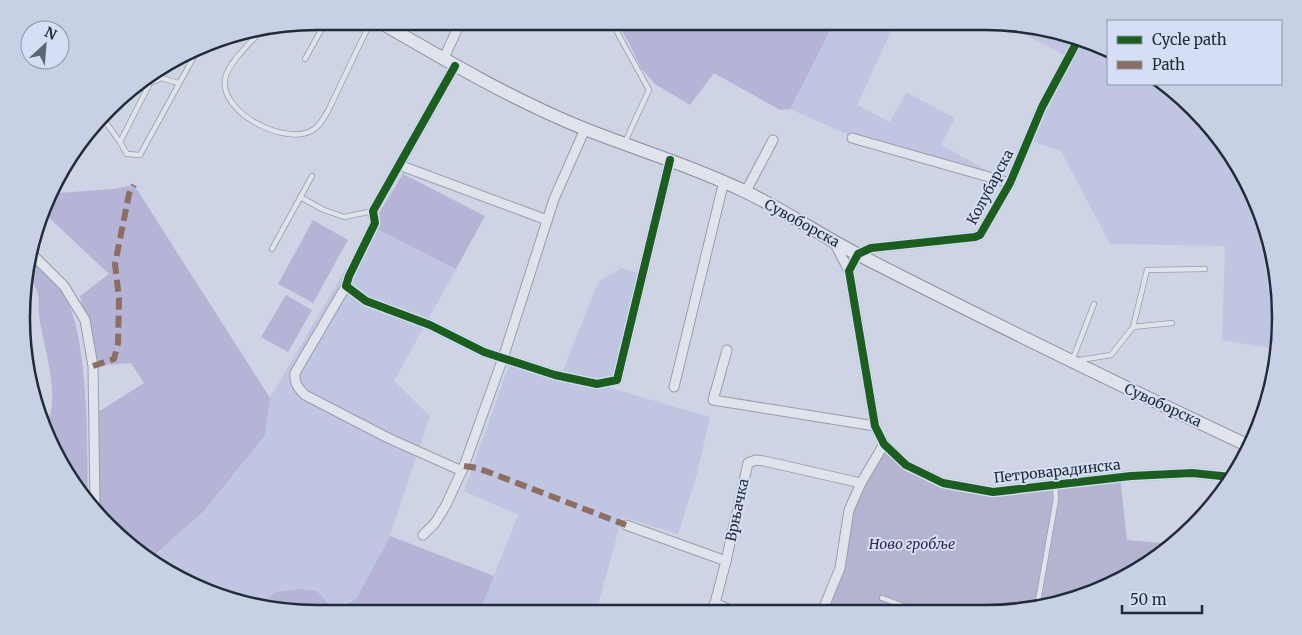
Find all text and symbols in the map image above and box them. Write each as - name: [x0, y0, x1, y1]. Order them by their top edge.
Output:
- north arrow: [20, 20, 70, 70]
- legend: [1107, 20, 1282, 85]
- text: N: [42, 23, 60, 44]
- text: Cycle path: [1152, 30, 1227, 49]
- text: Path: [1152, 55, 1185, 74]
- street label: Колубарска: [963, 146, 1018, 228]
- street label: Сувоборска: [761, 195, 843, 251]
- street label: Сувоборска: [1121, 379, 1205, 431]
- street label: Петроварадинска: [993, 455, 1122, 487]
- street label: Врњачка: [722, 477, 753, 543]
- park label: Ново гробље: [869, 535, 955, 553]
- scale bar: [1122, 582, 1202, 614]
- text: 50 m: [1130, 590, 1167, 609]

